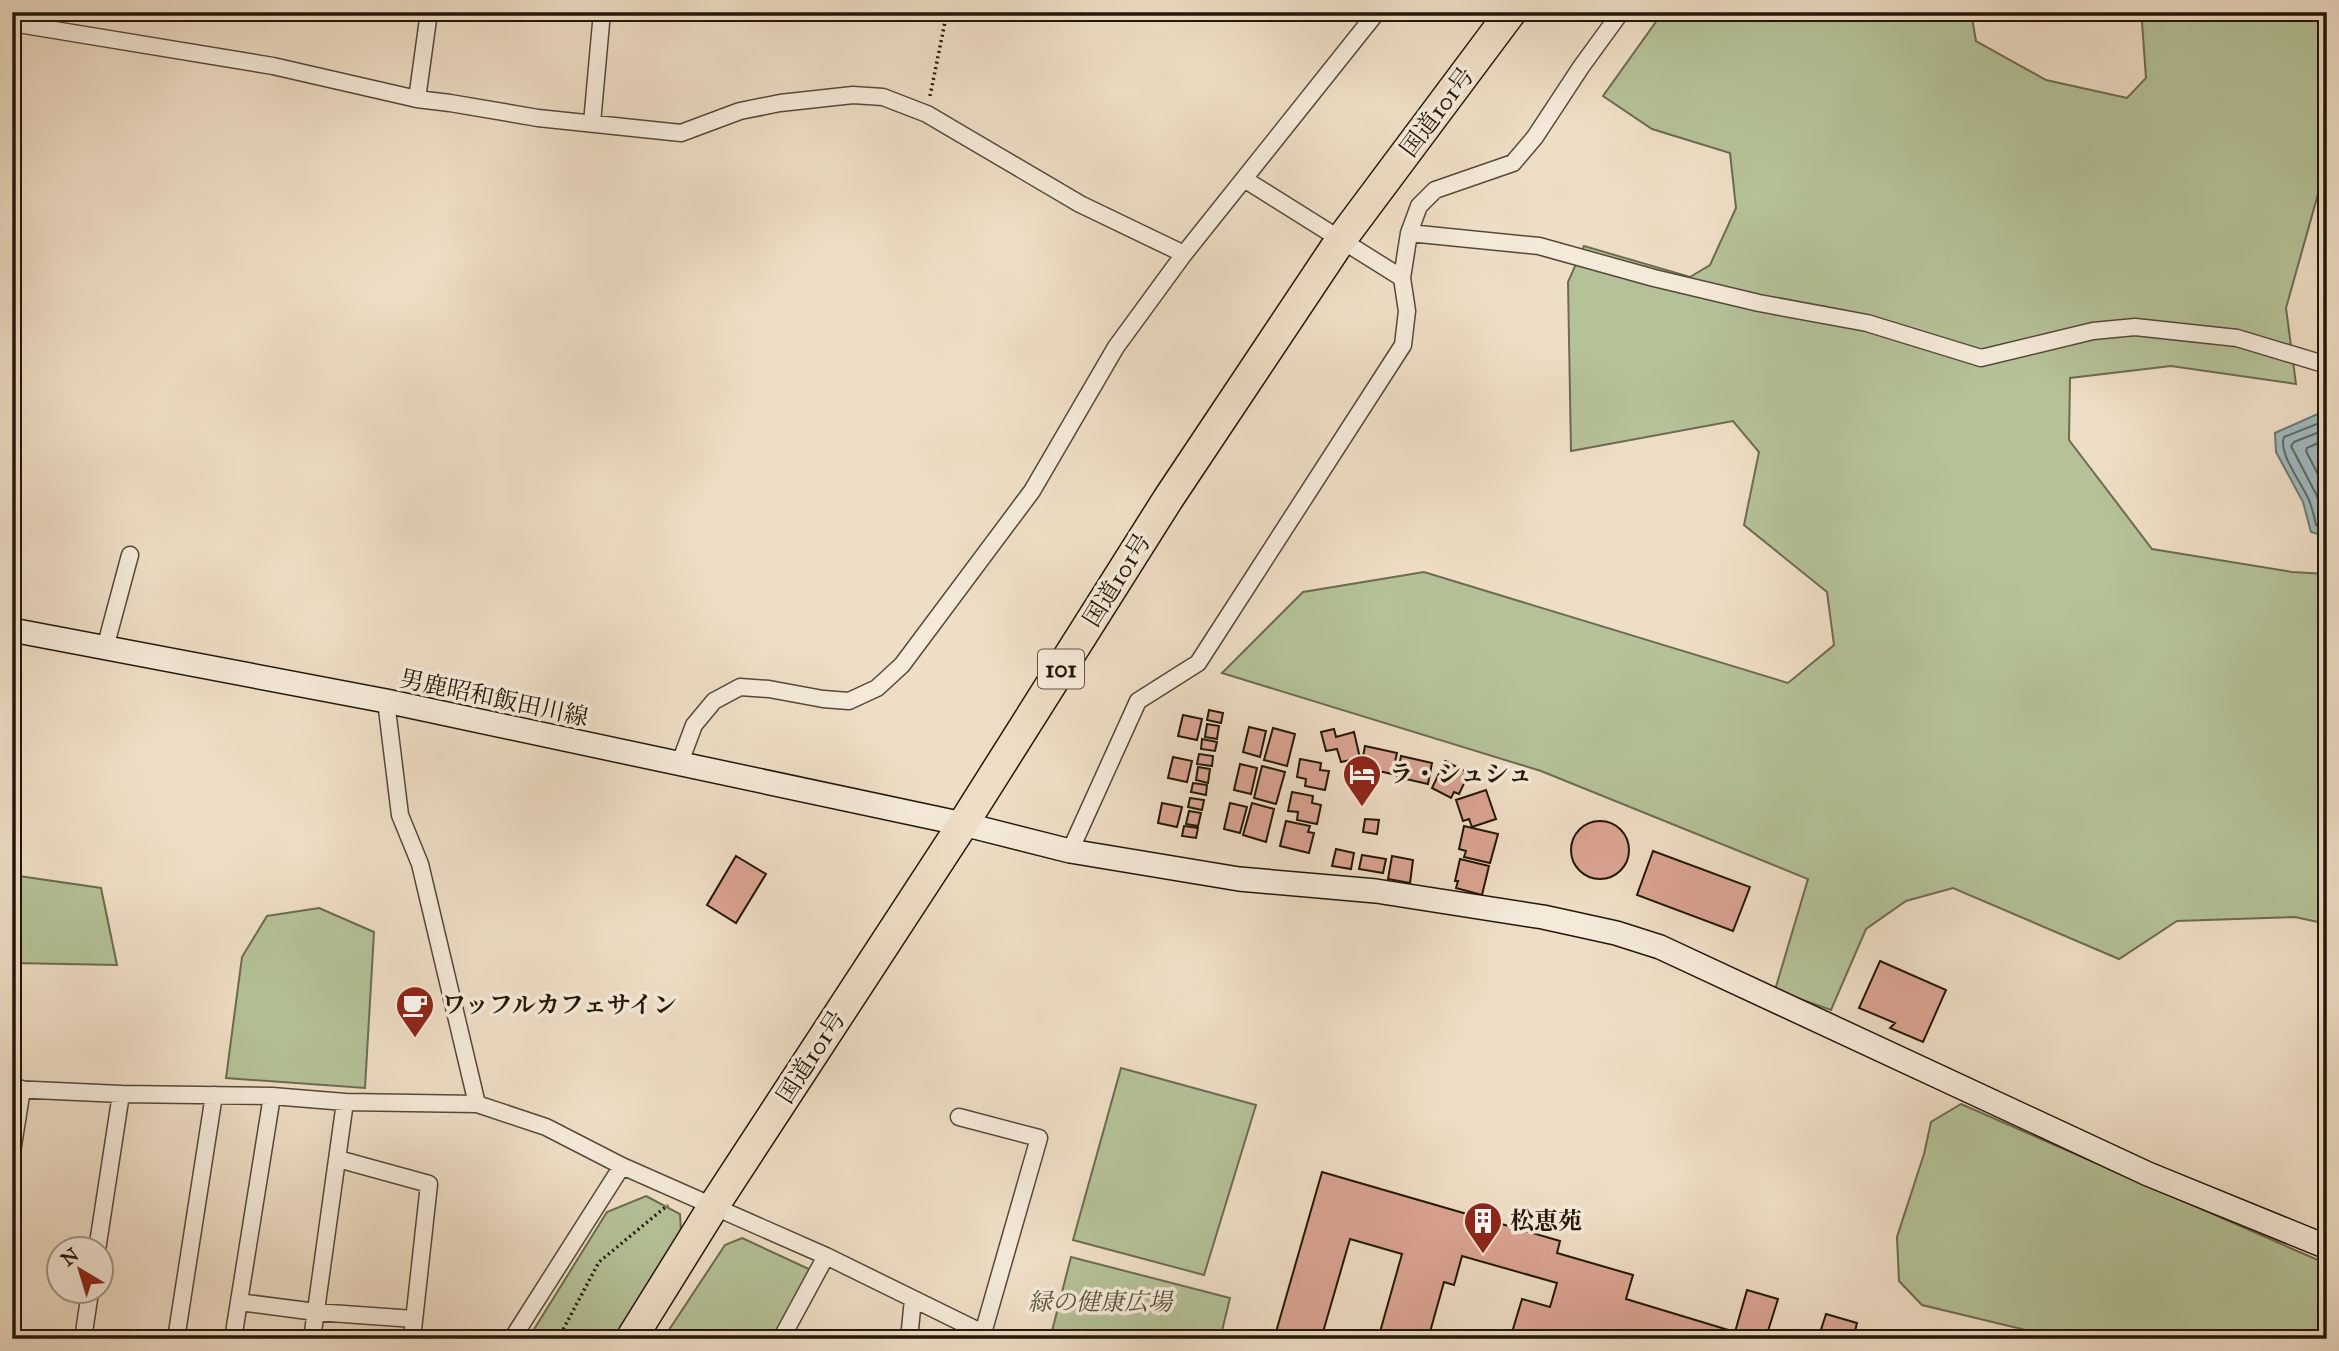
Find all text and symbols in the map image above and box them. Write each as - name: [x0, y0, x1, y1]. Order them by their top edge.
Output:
- street label: 国道101号: [1394, 61, 1480, 163]
- street label: 国道101号: [1077, 528, 1157, 632]
- road number: 101: [1038, 650, 1084, 688]
- street label: 男鹿昭和飯田川線: [397, 663, 591, 733]
- hotel icon: ラ・シュシュ: [1341, 753, 1383, 808]
- place label: ラ・シュシュ: [1389, 759, 1532, 789]
- cafe icon: ワッフルカフェサイン: [394, 984, 436, 1039]
- place label: ワッフルカフェサイン: [442, 990, 677, 1020]
- street label: 国道101号: [770, 1005, 852, 1109]
- building icon: 松恵苑: [1462, 1200, 1504, 1255]
- place label: 松恵苑: [1510, 1206, 1582, 1236]
- north arrow: [46, 1236, 116, 1306]
- text: N: [56, 1243, 83, 1271]
- park label: 緑の健康広場: [1028, 1287, 1174, 1317]

